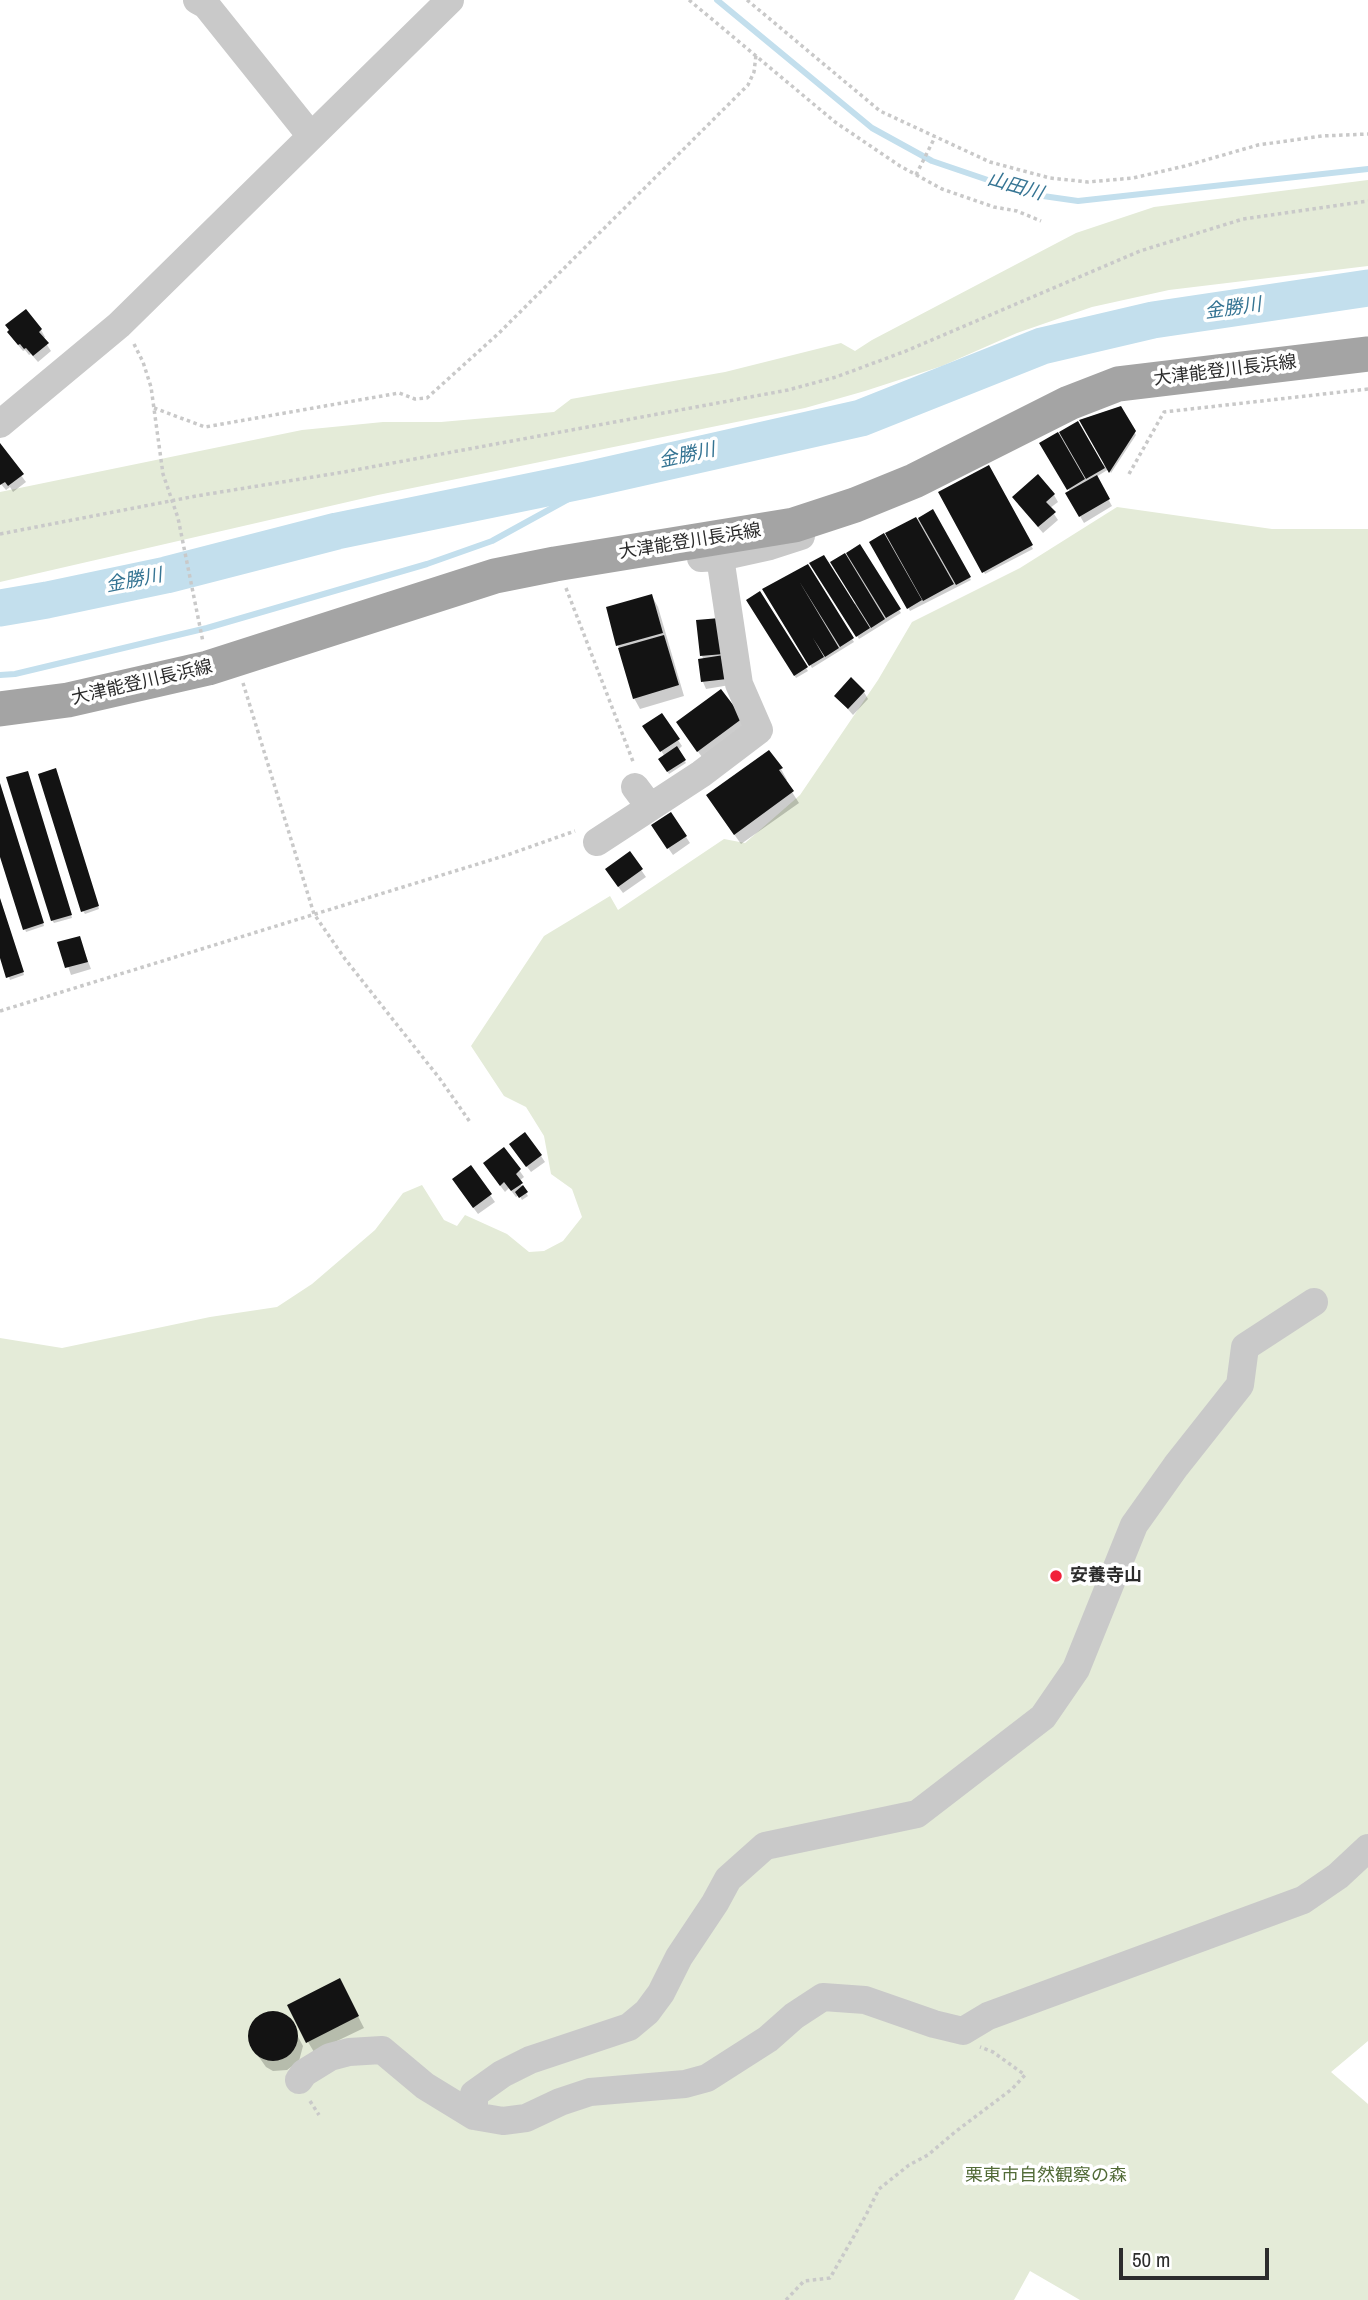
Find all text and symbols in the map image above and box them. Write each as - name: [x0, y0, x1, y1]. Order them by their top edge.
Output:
- water label: 山田川: [984, 168, 1046, 206]
- water label: 金勝川: [1203, 294, 1263, 324]
- street label: 大津能登川長浜線: [1152, 352, 1298, 390]
- water label: 金勝川: [657, 439, 717, 473]
- street label: 大津能登川長浜線: [617, 520, 763, 564]
- water label: 金勝川: [104, 564, 164, 598]
- street label: 大津能登川長浜線: [69, 656, 215, 710]
- place label: 安養寺山: [1070, 1565, 1142, 1587]
- marker: 安養寺山: [1048, 1568, 1064, 1584]
- park label: 栗東市自然観察の森: [965, 2165, 1127, 2187]
- scale bar: [1123, 2234, 1274, 2278]
- text: 50 m: [1132, 2245, 1170, 2274]

